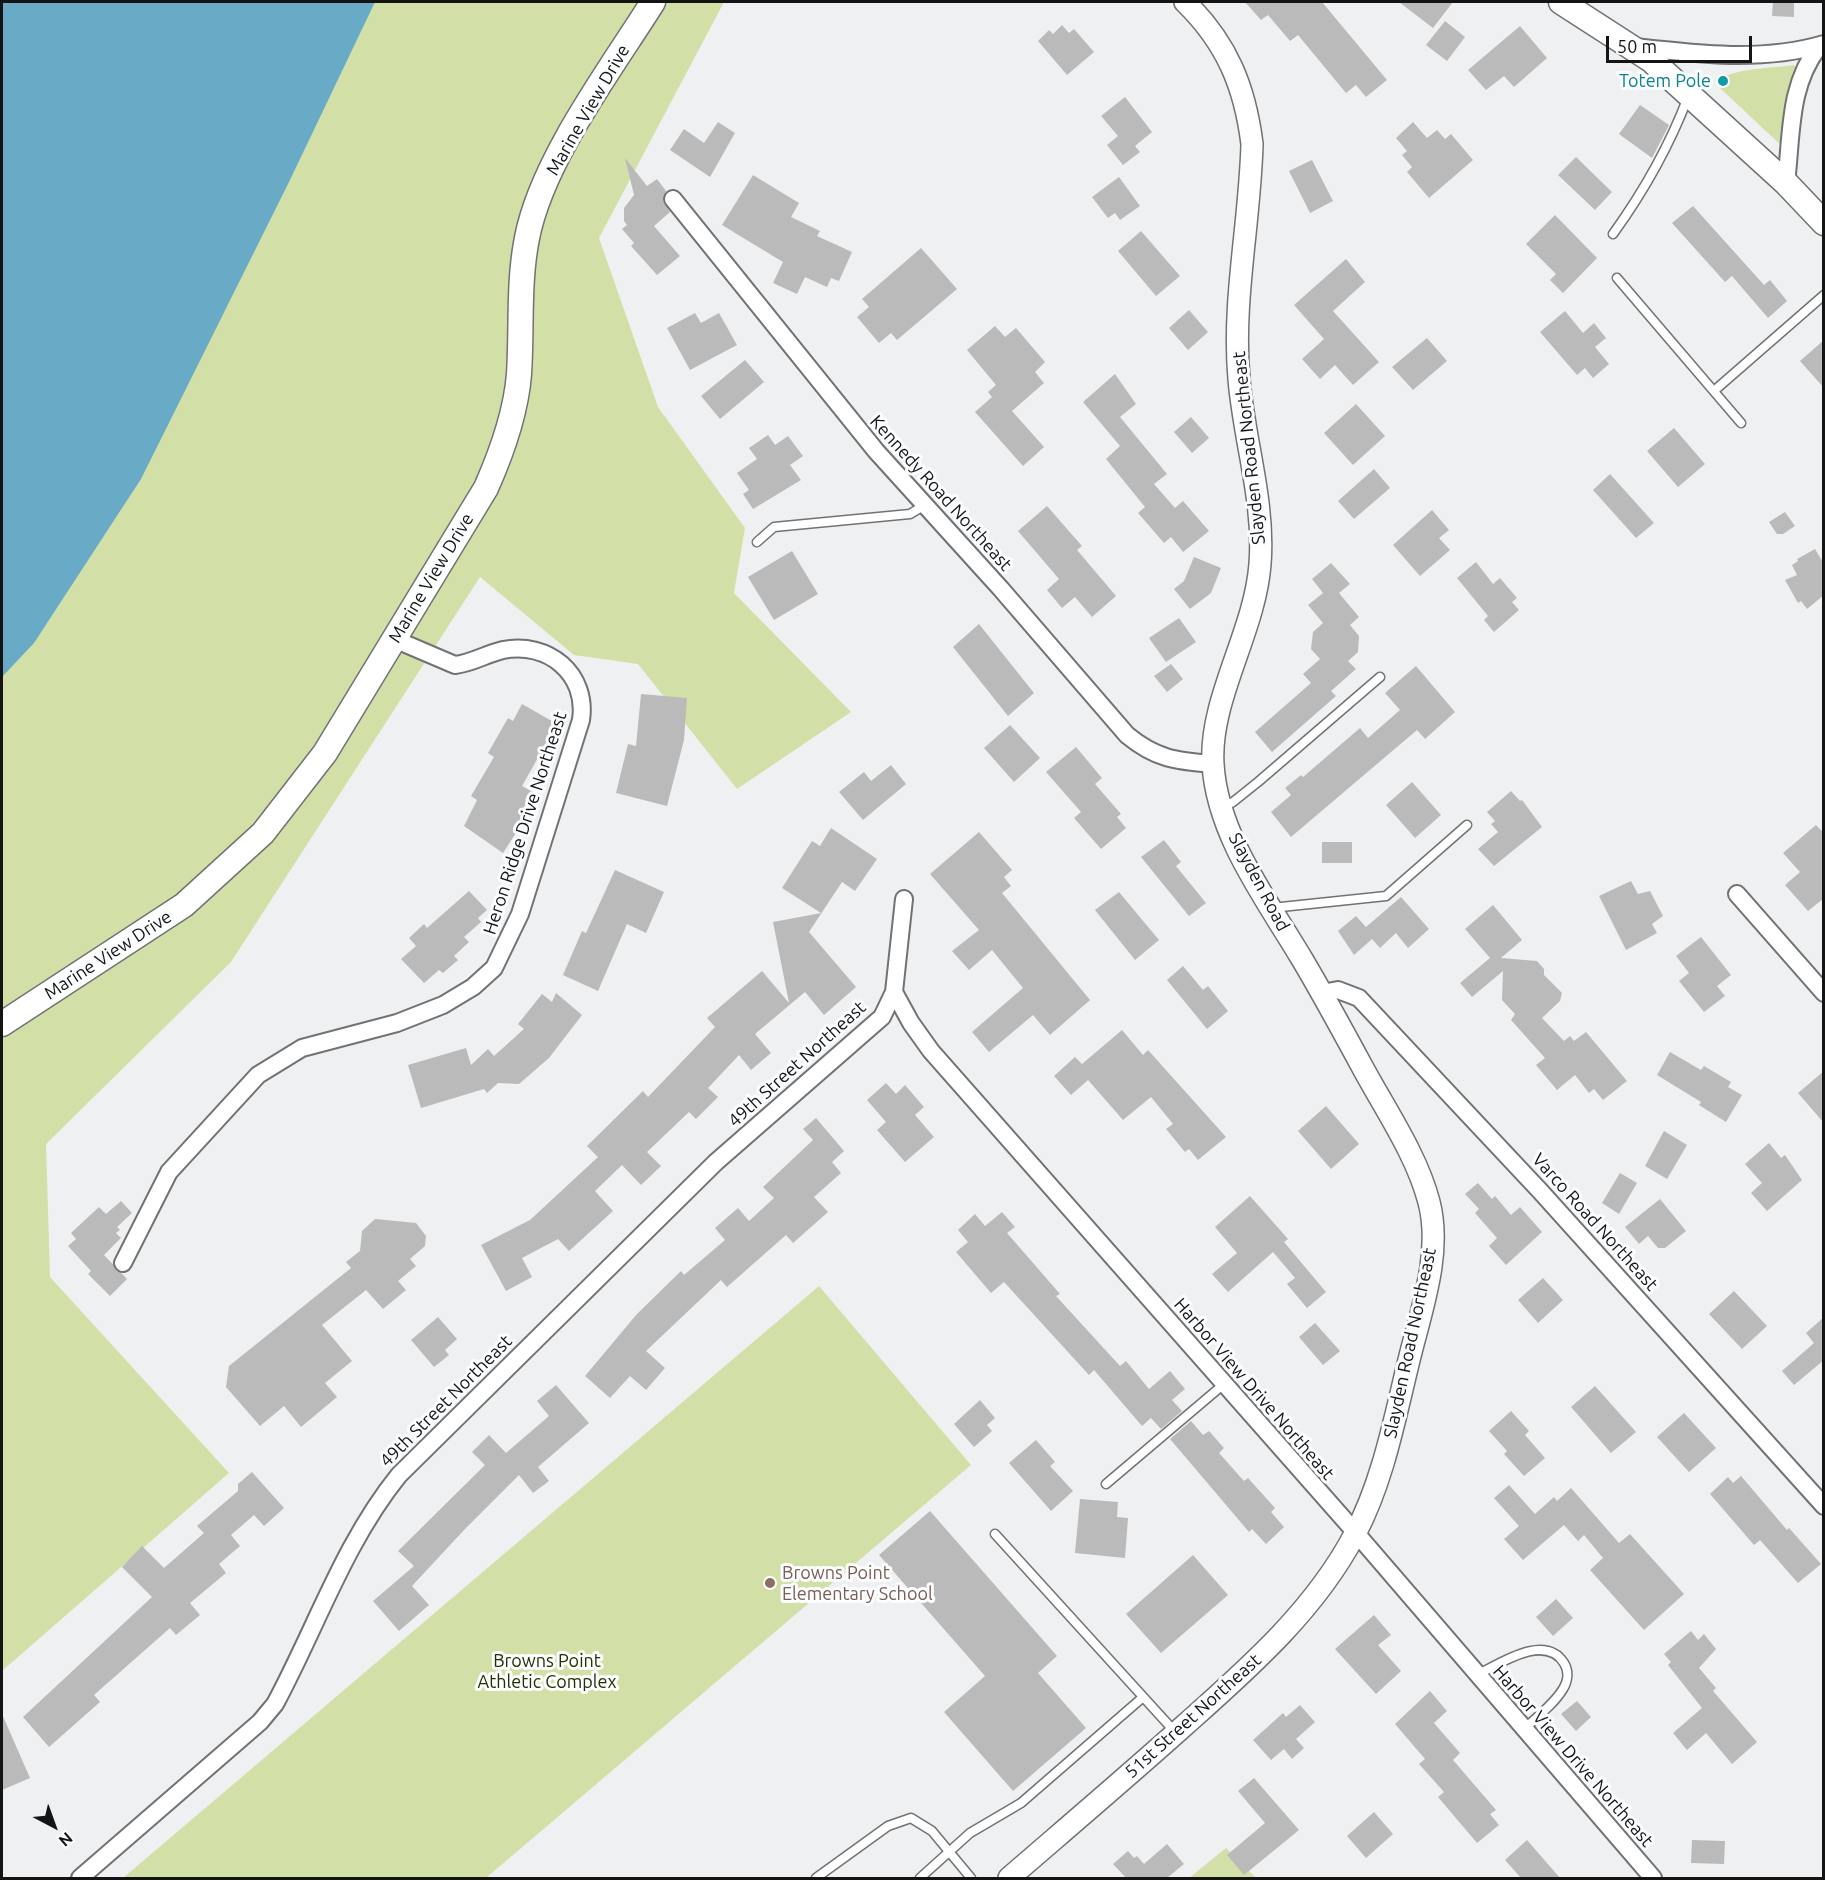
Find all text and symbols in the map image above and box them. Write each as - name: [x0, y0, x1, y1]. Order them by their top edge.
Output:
- scale bar: [1609, 24, 1754, 62]
- text: 50 m: [1617, 36, 1657, 56]
- street label: Marine View Drive: [542, 41, 634, 179]
- place label: Totem Pole: [1619, 70, 1711, 92]
- marker: Totem Pole: [1716, 74, 1730, 88]
- street label: Slayden Road Northeast: [1228, 350, 1270, 546]
- street label: Kennedy Road Northeast: [865, 411, 1017, 575]
- street label: Marine View Drive: [384, 509, 478, 647]
- street label: Heron Ridge Drive Northeast: [479, 709, 571, 937]
- street label: Slayden Road: [1224, 829, 1294, 935]
- street label: Marine View Drive: [40, 906, 176, 1004]
- street label: 49th Street Northeast: [724, 996, 870, 1132]
- street label: Varco Road Northeast: [1528, 1149, 1662, 1295]
- street label: Slayden Road Northeast: [1379, 1246, 1441, 1440]
- street label: Harbor View Drive Northeast: [1169, 1294, 1339, 1484]
- street label: 49th Street Northeast: [376, 1331, 516, 1471]
- place label: Browns Point Elementary School: [782, 1562, 933, 1604]
- marker: Browns Point Elementary School: [763, 1576, 777, 1590]
- street label: 51st Street Northeast: [1121, 1649, 1265, 1783]
- park label: Browns Point Athletic Complex: [478, 1650, 616, 1692]
- street label: Harbor View Drive Northeast: [1488, 1661, 1658, 1851]
- north arrow: [24, 1796, 84, 1856]
- text: N: [55, 1829, 76, 1850]

